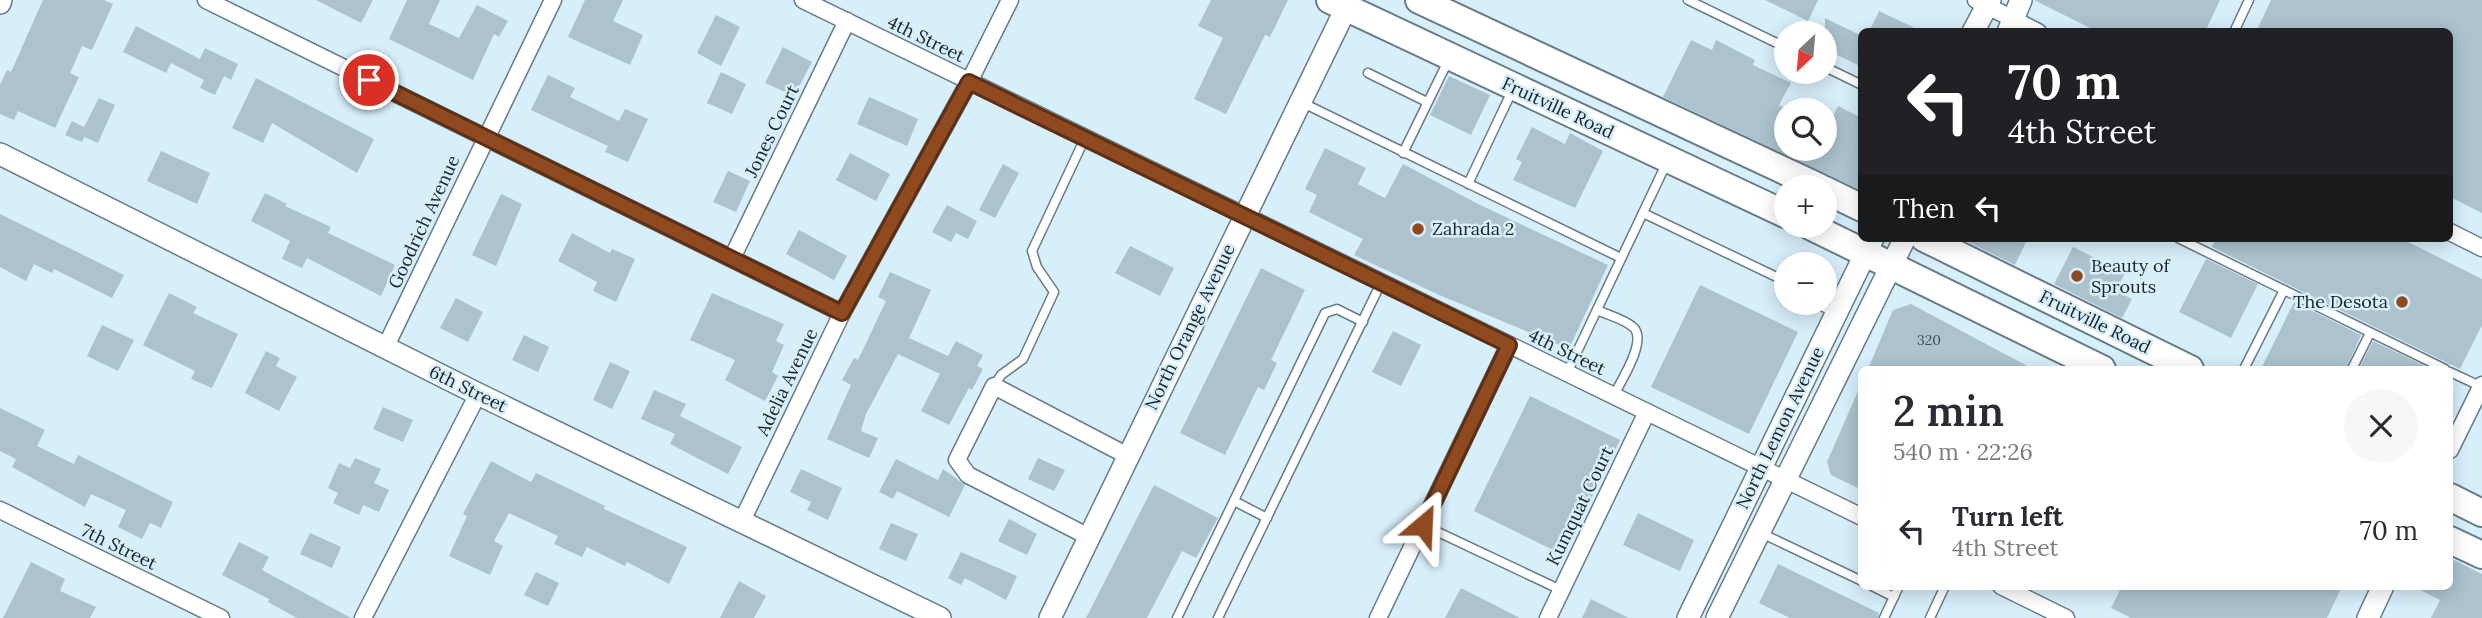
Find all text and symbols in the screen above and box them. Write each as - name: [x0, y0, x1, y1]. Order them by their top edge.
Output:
- street label: 4th Street: [884, 10, 969, 67]
- north arrow: [1774, 21, 1838, 84]
- map controls: [1774, 21, 1837, 315]
- pin: [339, 50, 399, 110]
- text: 70 m: [2008, 50, 2120, 112]
- icon: left: [1893, 56, 1984, 147]
- icon: arrive: [350, 61, 388, 99]
- street label: Fruitville Road: [1499, 72, 1618, 144]
- street label: Jones Court: [739, 81, 804, 182]
- button: search: [1774, 98, 1837, 161]
- text: 4th Street: [2008, 111, 2156, 152]
- street label: Goodrich Avenue: [383, 151, 465, 292]
- button: +: [1774, 175, 1837, 238]
- icon: left: [1969, 189, 2007, 227]
- text: Then: [1893, 192, 1955, 225]
- place label: Zahrada 2: [1432, 217, 1514, 240]
- marker: Zahrada 2: [1410, 221, 1426, 237]
- street label: North Orange Avenue: [1139, 240, 1240, 414]
- button: −: [1774, 252, 1837, 315]
- place label: Beauty of Sprouts: [2091, 254, 2172, 298]
- marker: Beauty of Sprouts: [2069, 268, 2085, 284]
- street label: Fruitville Road: [2036, 285, 2155, 359]
- place label: The Desota: [2293, 290, 2388, 313]
- marker: The Desota: [2394, 294, 2410, 310]
- street label: 4th Street: [1525, 323, 1610, 380]
- street label: Adelia Avenue: [750, 324, 823, 440]
- house number: 320: [1917, 331, 1941, 349]
- street label: North Lemon Avenue: [1730, 343, 1829, 513]
- street label: 6th Street: [425, 360, 511, 417]
- text: 2 min: [1893, 384, 2004, 438]
- button: close: [2344, 389, 2418, 463]
- text: 540 m · 22:26: [1893, 437, 2033, 466]
- street label: Kumquat Court: [1541, 442, 1618, 569]
- position arrow: [1386, 488, 1460, 562]
- text: Turn left: [1952, 500, 2063, 533]
- icon: left: [1893, 512, 1931, 550]
- text: 70 m: [2360, 514, 2418, 547]
- street label: 7th Street: [77, 518, 161, 575]
- text: 4th Street: [1952, 533, 2058, 562]

